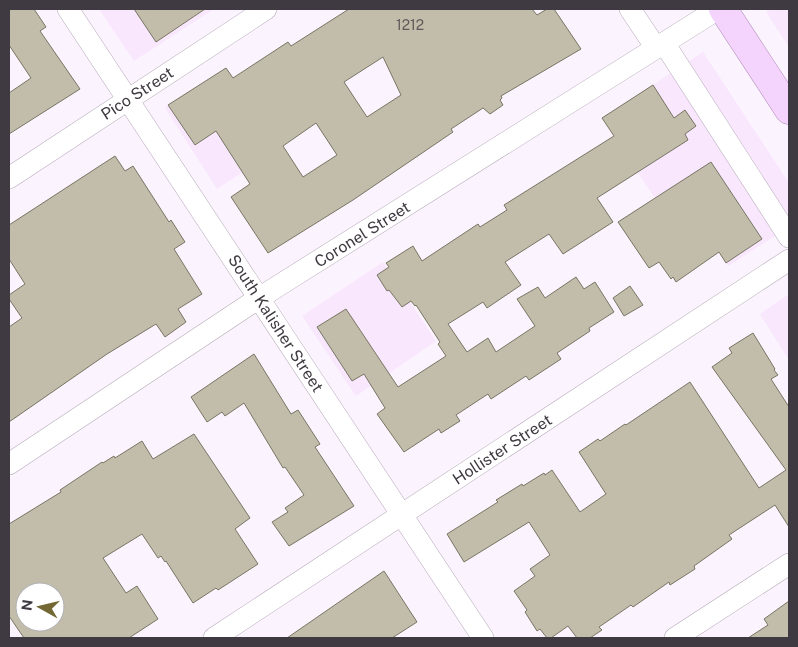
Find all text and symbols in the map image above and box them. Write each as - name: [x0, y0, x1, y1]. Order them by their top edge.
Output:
- house number: 1212: [396, 17, 424, 33]
- street label: Pico Street: [98, 63, 177, 124]
- street label: Coronel Street: [311, 197, 414, 271]
- street label: South Kalisher Street: [224, 251, 327, 396]
- street label: Hollister Street: [449, 410, 555, 489]
- north arrow: [15, 582, 65, 632]
- text: N: [18, 599, 36, 612]

